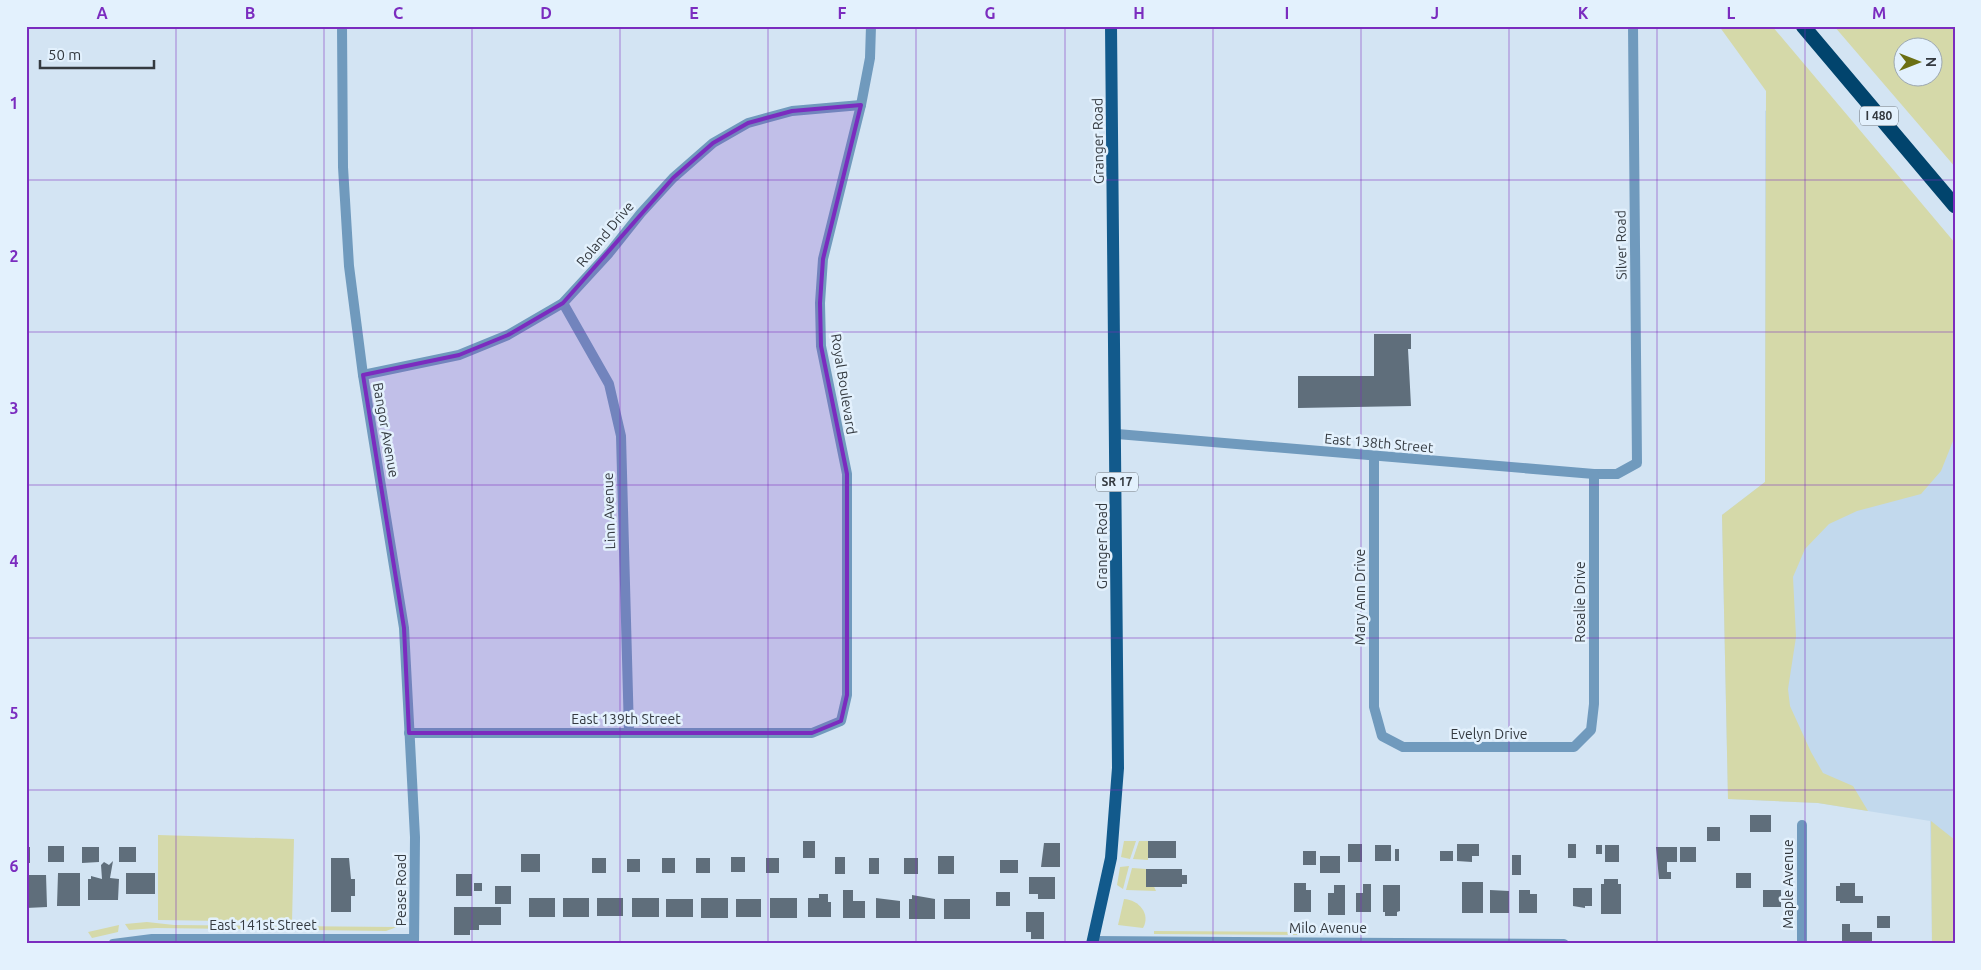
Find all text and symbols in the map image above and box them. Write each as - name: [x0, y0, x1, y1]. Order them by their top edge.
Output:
- text: A: [96, 4, 108, 22]
- text: B: [245, 4, 255, 22]
- text: C: [393, 4, 403, 22]
- text: D: [540, 4, 552, 22]
- text: E: [689, 4, 699, 22]
- text: F: [838, 4, 847, 22]
- text: G: [984, 4, 996, 22]
- text: H: [1133, 4, 1145, 22]
- text: I: [1285, 4, 1289, 22]
- text: J: [1431, 4, 1439, 22]
- text: K: [1578, 4, 1589, 22]
- text: L: [1727, 4, 1736, 22]
- text: M: [1872, 4, 1886, 22]
- scale bar: [40, 38, 154, 70]
- north arrow: [1894, 38, 1944, 88]
- text: 50 m: [48, 46, 81, 63]
- text: N: [1923, 57, 1939, 67]
- text: 1: [9, 94, 19, 112]
- street label: Granger Road: [1089, 98, 1107, 184]
- road number: I 480: [1860, 106, 1898, 125]
- street label: Roland Drive: [573, 198, 637, 270]
- street label: Silver Road: [1612, 210, 1630, 280]
- text: 2: [9, 247, 19, 265]
- street label: Royal Boulevard: [828, 333, 860, 435]
- street label: Bangor Avenue: [370, 381, 402, 479]
- text: 3: [9, 399, 19, 417]
- street label: East 138th Street: [1324, 430, 1435, 456]
- street label: Linn Avenue: [600, 472, 618, 550]
- road number: SR 17: [1096, 472, 1138, 492]
- street label: Granger Road: [1094, 503, 1110, 589]
- street label: Mary Ann Drive: [1352, 549, 1368, 645]
- text: 4: [9, 552, 19, 570]
- street label: Rosalie Drive: [1572, 561, 1588, 643]
- text: 5: [9, 704, 19, 722]
- street label: East 139th Street: [571, 711, 681, 727]
- street label: Evelyn Drive: [1451, 726, 1527, 742]
- street label: Maple Avenue: [1780, 839, 1796, 929]
- street label: Pease Road: [393, 854, 409, 926]
- text: 6: [9, 857, 19, 875]
- street label: East 141st Street: [209, 917, 317, 933]
- street label: Milo Avenue: [1289, 920, 1367, 936]

